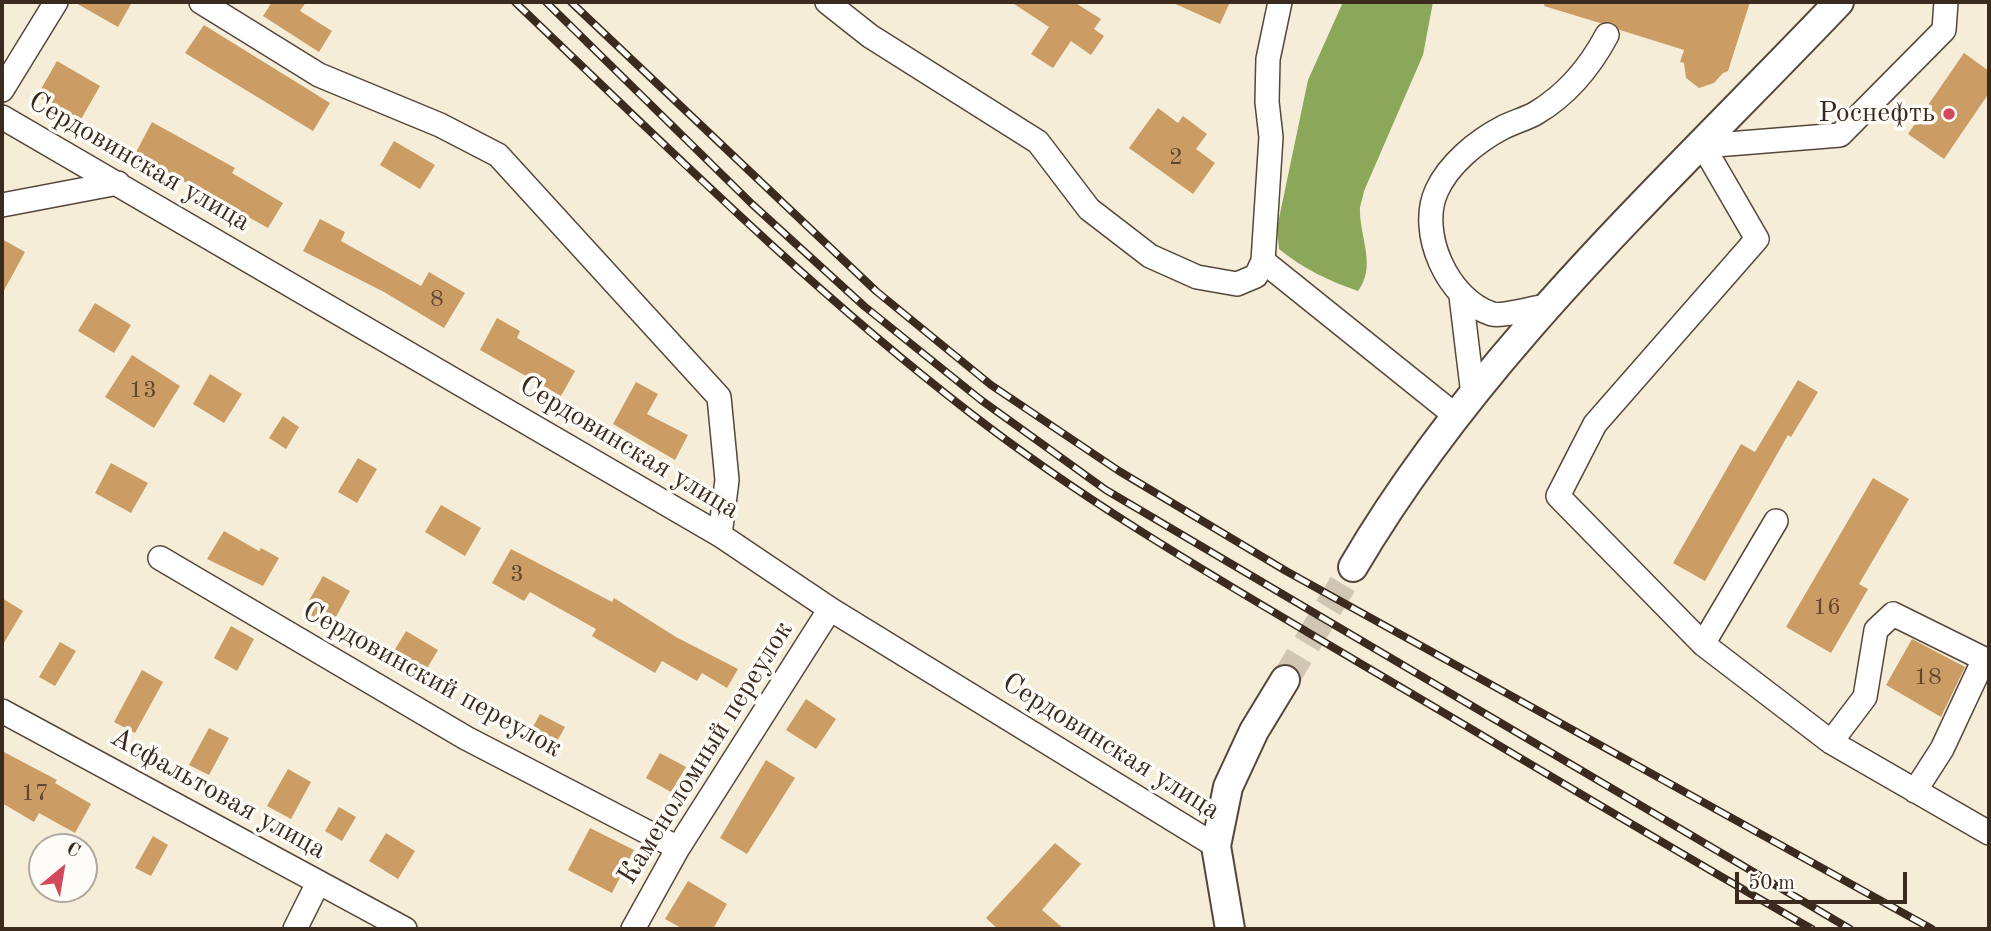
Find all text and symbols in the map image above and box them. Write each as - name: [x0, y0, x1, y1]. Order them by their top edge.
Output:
- street label: Сердовинская улица: [22, 85, 256, 239]
- place label: Роснефть: [1818, 97, 1935, 131]
- marker: Роснефть: [1941, 106, 1957, 122]
- house number: 2: [1169, 144, 1183, 172]
- house number: 8: [430, 286, 444, 314]
- street label: Сердовинская улица: [513, 369, 745, 527]
- house number: 13: [129, 377, 157, 405]
- house number: 3: [510, 561, 524, 589]
- house number: 16: [1813, 594, 1841, 622]
- street label: Сердовинский переулок: [296, 595, 568, 765]
- street label: Каменоломный переулок: [611, 615, 801, 891]
- house number: 18: [1914, 664, 1942, 692]
- street label: Сердовинская улица: [996, 666, 1226, 828]
- street label: Асфальтовая улица: [104, 721, 332, 867]
- house number: 17: [21, 780, 49, 808]
- north arrow: [28, 833, 98, 903]
- text: С: [63, 840, 83, 862]
- scale bar: [1739, 858, 1910, 902]
- text: 50 m: [1748, 873, 1795, 894]

